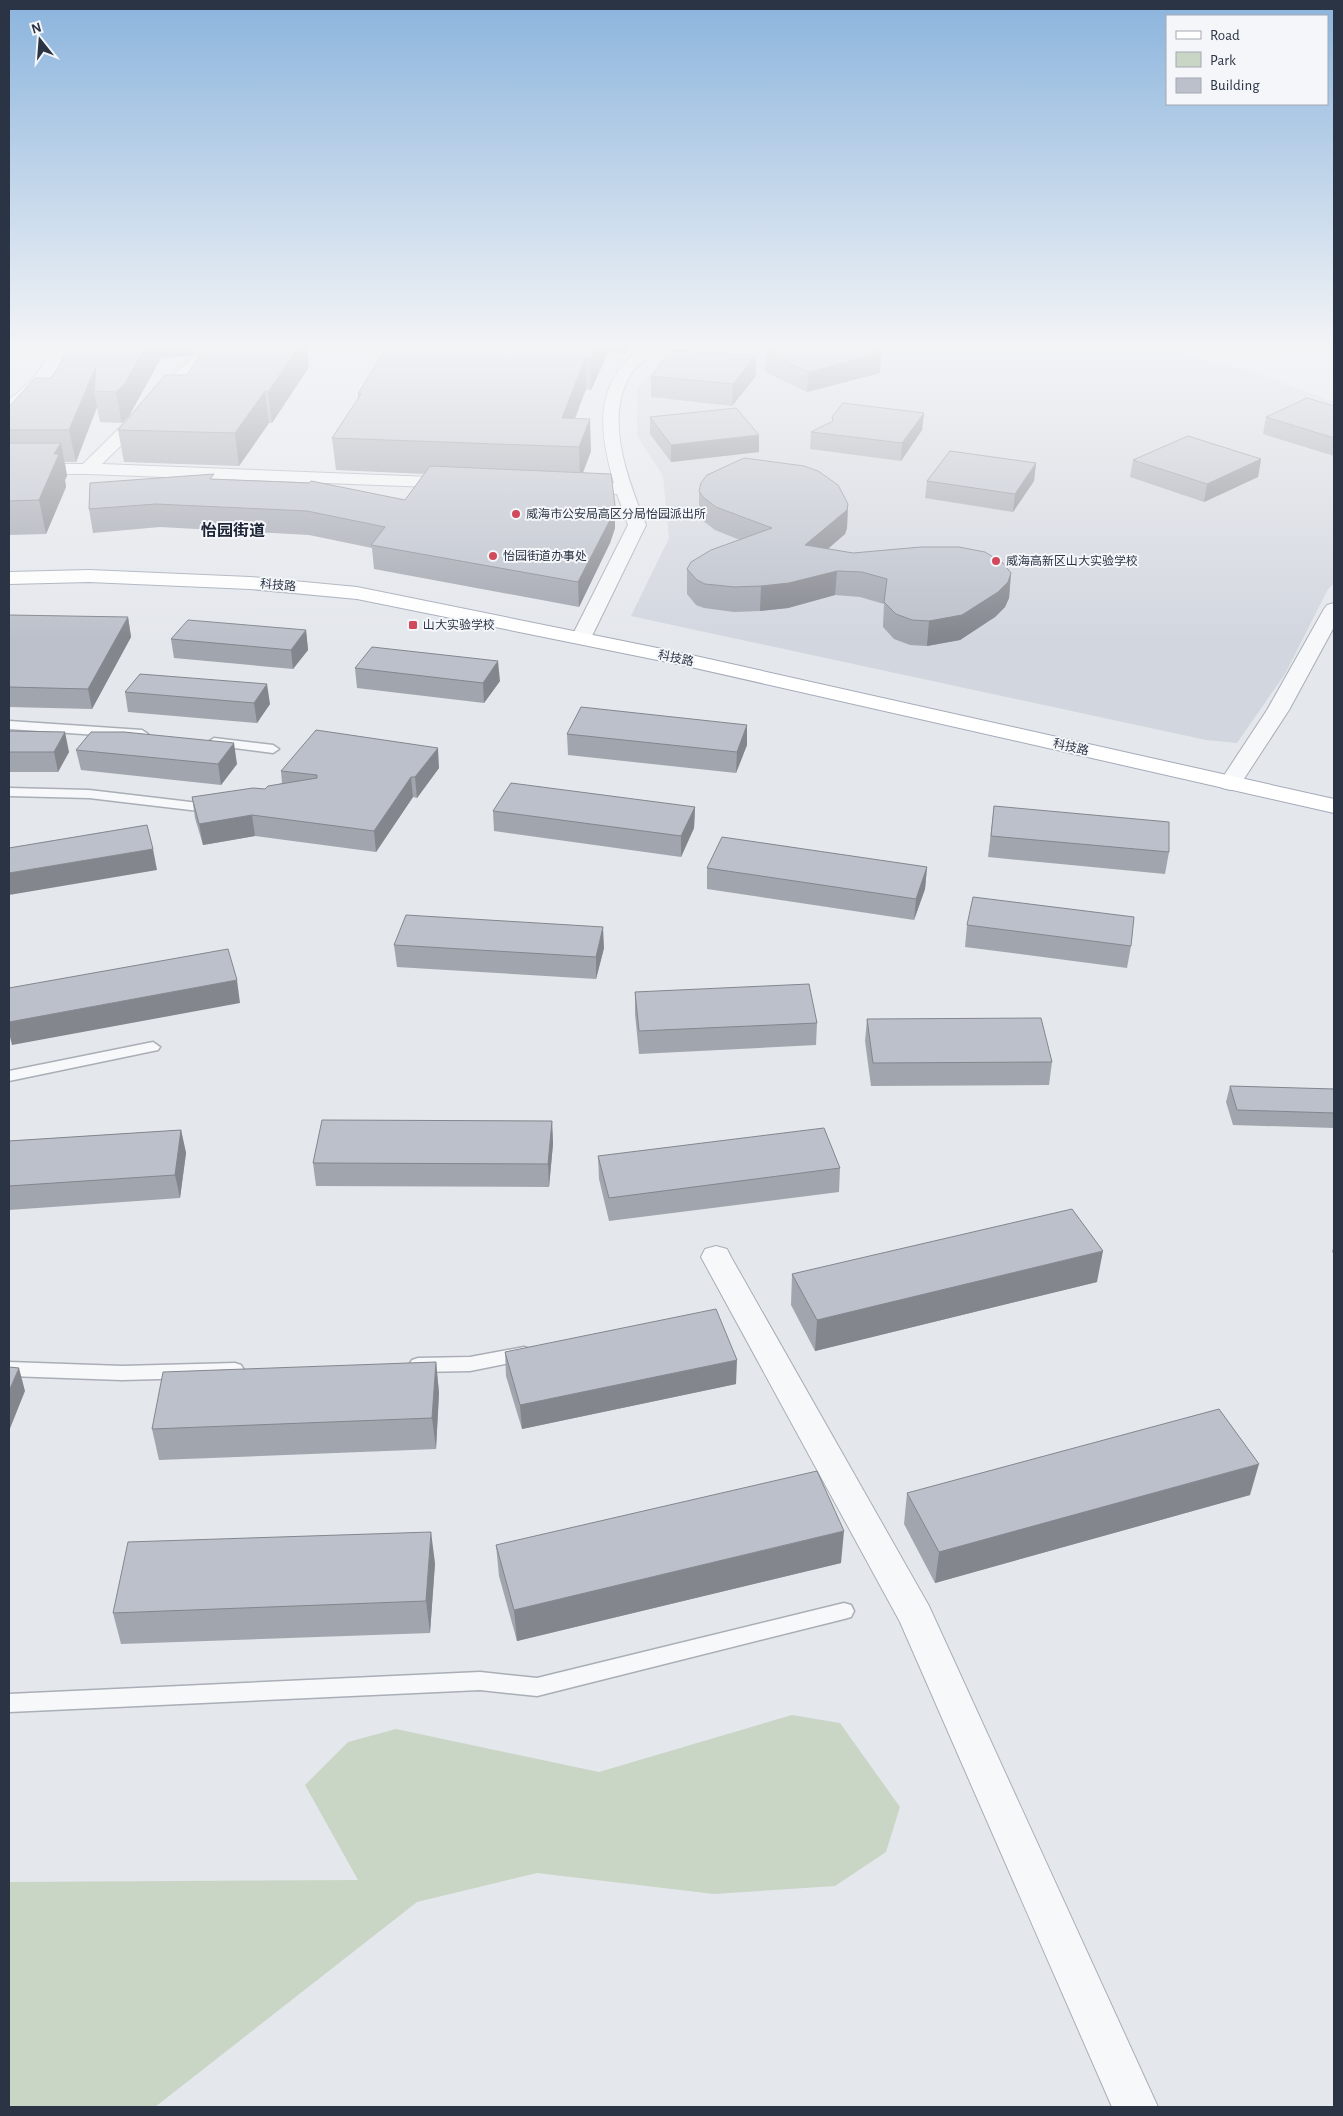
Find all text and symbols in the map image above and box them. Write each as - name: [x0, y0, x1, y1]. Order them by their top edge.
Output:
- north arrow: [15, 15, 65, 65]
- legend: [1166, 15, 1328, 105]
- text: N: [30, 20, 43, 37]
- text: Road: [1210, 28, 1240, 43]
- text: Park: [1210, 53, 1236, 68]
- text: Building: [1210, 78, 1260, 93]
- place label: 威海市公安局高区分局怡园派出所: [526, 507, 706, 520]
- marker: 威海市公安局高区分局怡园派出所: [510, 508, 522, 520]
- district label: 怡园街道: [201, 522, 265, 539]
- place label: 怡园街道办事处: [503, 549, 587, 562]
- marker: 怡园街道办事处: [487, 550, 499, 562]
- place label: 威海高新区山大实验学校: [1006, 554, 1138, 567]
- marker: 威海高新区山大实验学校: [990, 555, 1002, 567]
- street label: 科技路: [260, 576, 297, 593]
- place label: 山大实验学校: [423, 618, 495, 631]
- marker: 山大实验学校: [407, 619, 419, 631]
- street label: 科技路: [657, 647, 695, 668]
- street label: 科技路: [1052, 736, 1090, 757]

